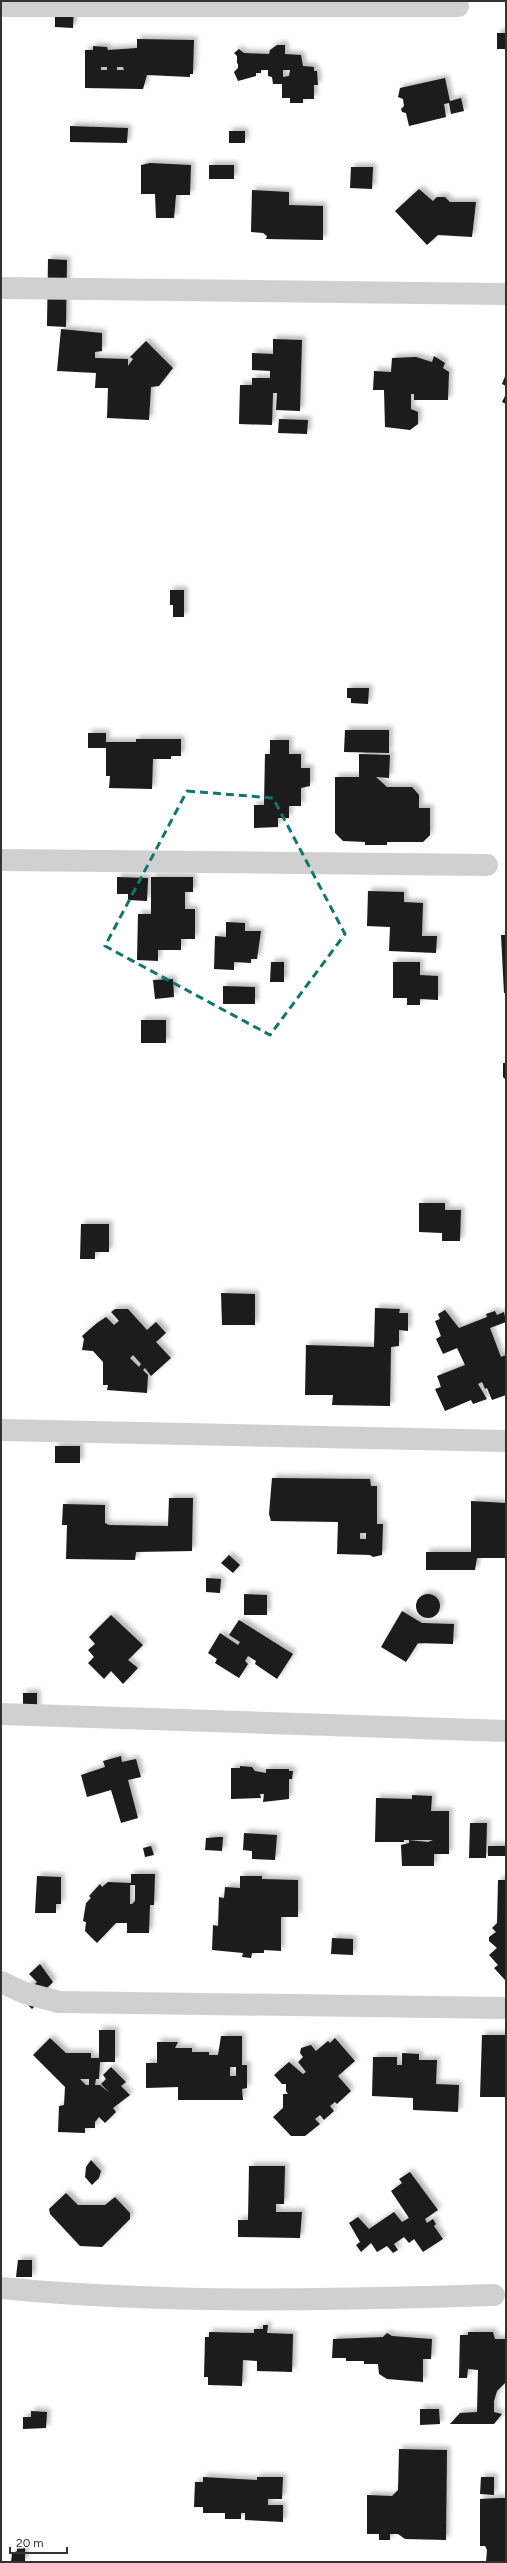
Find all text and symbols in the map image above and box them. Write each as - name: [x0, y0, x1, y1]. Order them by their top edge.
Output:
- scale bar: [10, 2529, 67, 2555]
- text: 20 m: [16, 2536, 44, 2550]

